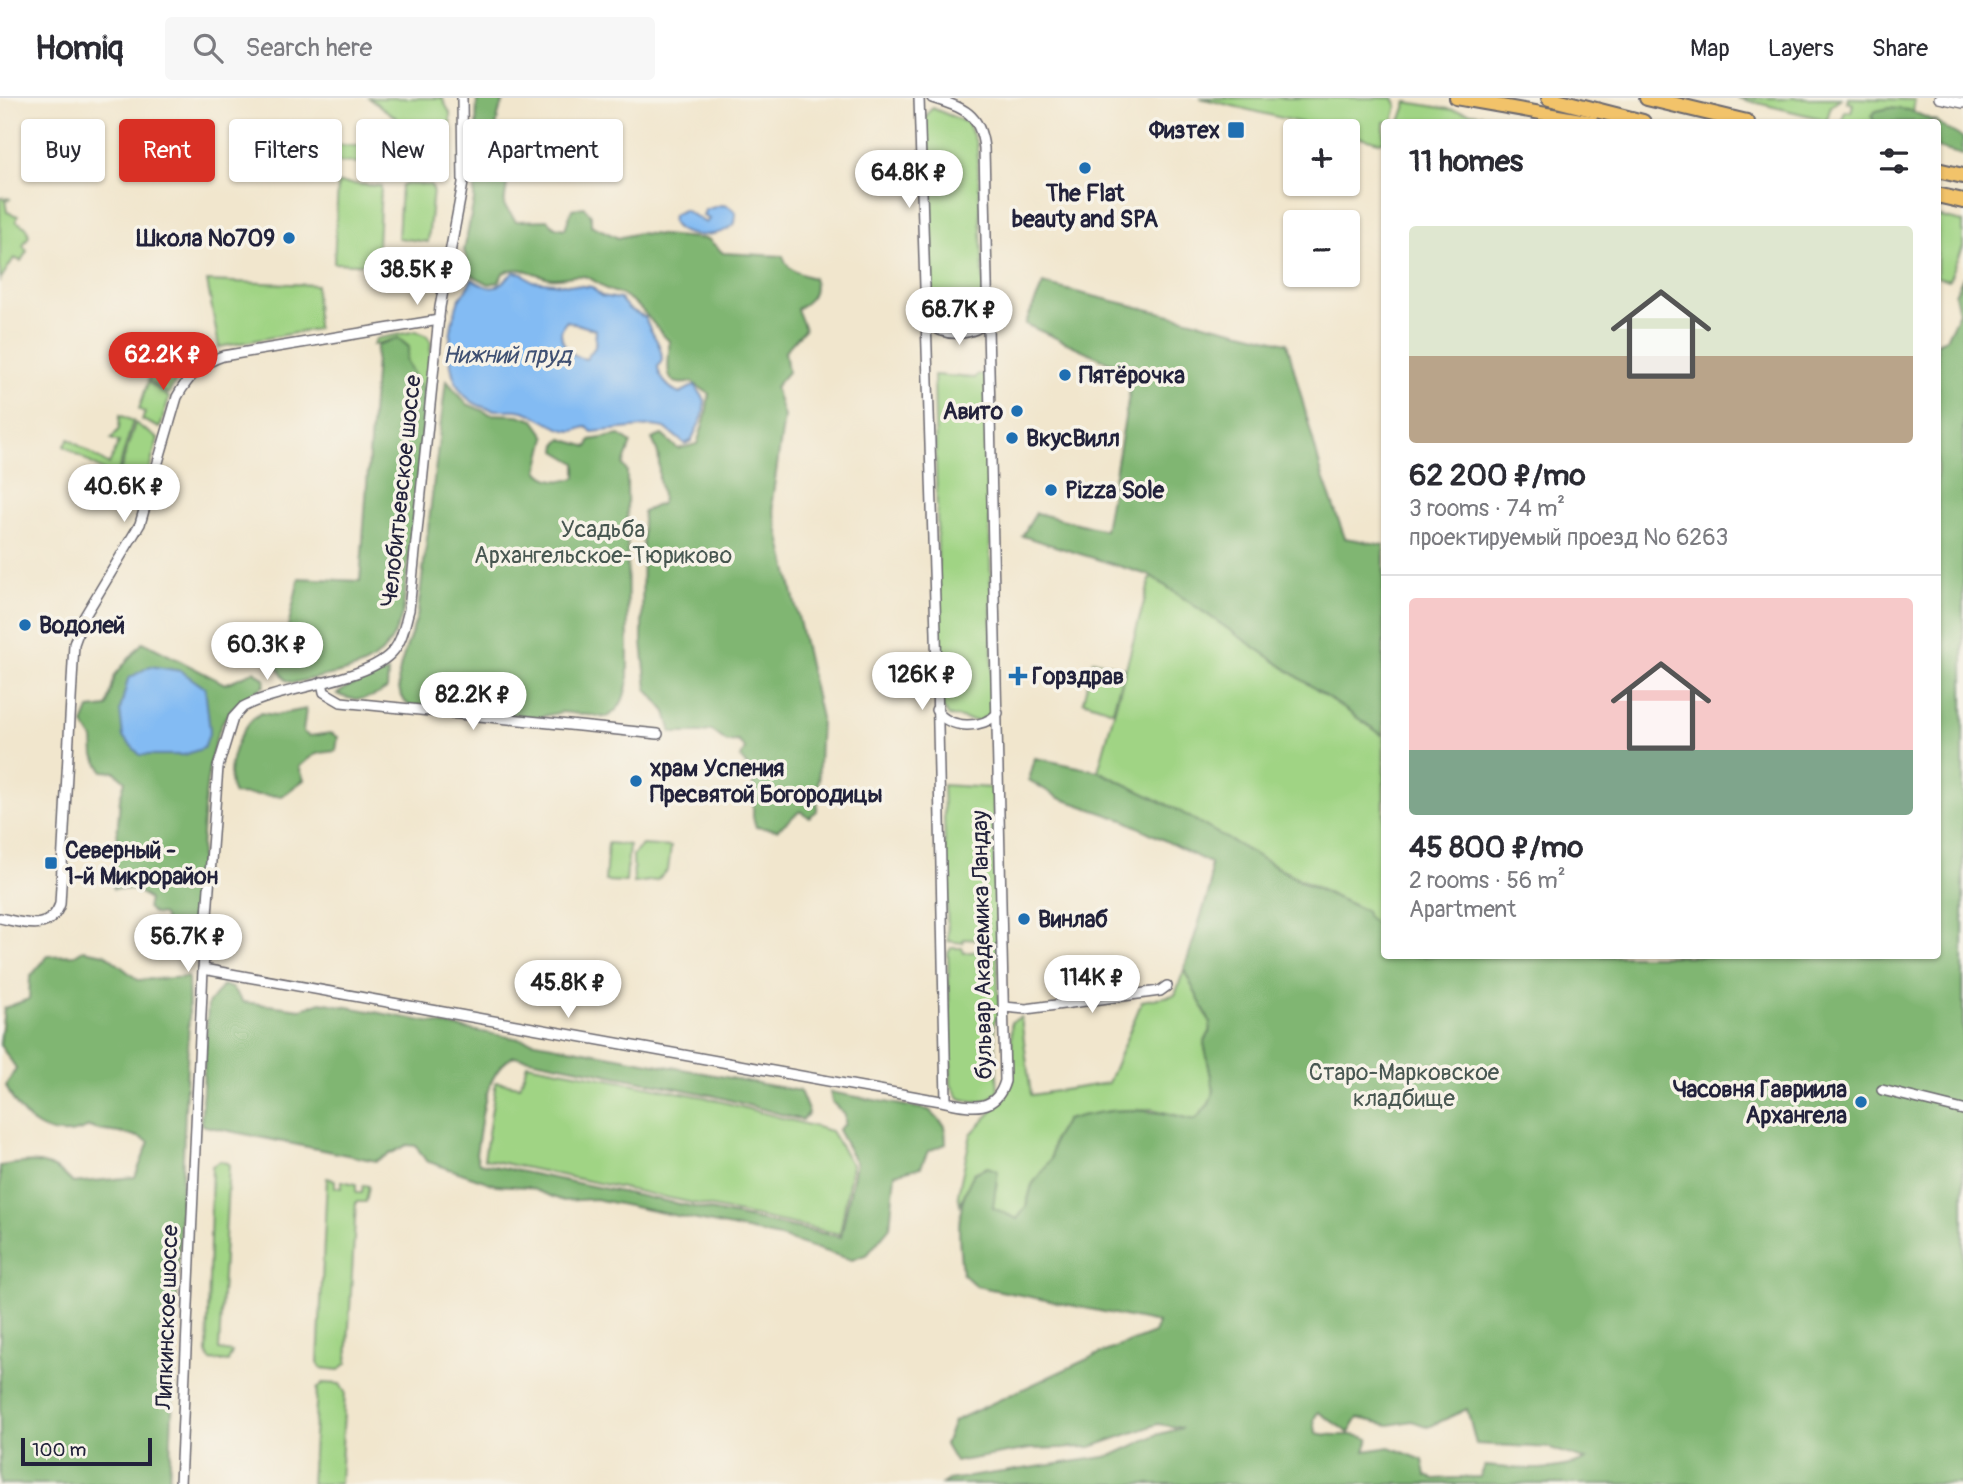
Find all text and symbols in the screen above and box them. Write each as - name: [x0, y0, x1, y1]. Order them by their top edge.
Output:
- search box: [165, 17, 655, 80]
- text: Homiq: [35, 28, 123, 69]
- icon: search: [189, 29, 227, 67]
- text: Search here: [245, 32, 372, 64]
- text: Map: [1690, 34, 1730, 63]
- text: Layers: [1768, 34, 1834, 63]
- text: Share: [1872, 34, 1928, 63]
- place label: Физтех: [1148, 116, 1220, 145]
- chip: Buy: [21, 119, 105, 182]
- chip: Rent: [119, 119, 215, 182]
- chip: Filters: [229, 119, 342, 182]
- chip: New: [356, 119, 449, 182]
- chip: Apartment: [463, 119, 623, 182]
- map controls: [1283, 119, 1360, 287]
- button: +: [1283, 119, 1360, 196]
- marker: Физтех: [1226, 120, 1246, 140]
- icon: filters: [1875, 142, 1913, 180]
- text: 11 homes: [1409, 143, 1523, 180]
- pin: 64.8K ₽: [844, 150, 974, 210]
- text: 64.8K ₽: [871, 158, 947, 187]
- marker: The Flat beauty and SPA: [1077, 160, 1093, 176]
- place label: The Flat beauty and SPA: [1012, 179, 1158, 234]
- button: −: [1283, 210, 1360, 287]
- place label: Школа №709: [136, 224, 275, 253]
- marker: Школа №709: [281, 230, 297, 246]
- pin: 38.5K ₽: [352, 248, 482, 307]
- text: 38.5K ₽: [380, 255, 454, 284]
- icon: home: [1598, 271, 1724, 397]
- pin: 68.7K ₽: [894, 288, 1024, 347]
- text: 68.7K ₽: [922, 295, 996, 324]
- pin: 62.2K ₽: [98, 332, 228, 392]
- text: 62.2K ₽: [125, 340, 201, 369]
- water label: Нижний пруд: [443, 341, 574, 370]
- place label: Пятёрочка: [1079, 361, 1185, 390]
- marker: Пятёрочка: [1057, 367, 1073, 383]
- street label: Челобитьевское шоссе: [374, 373, 428, 609]
- place label: Авито: [943, 397, 1004, 426]
- marker: Авито: [1009, 403, 1025, 419]
- place label: ВкусВилл: [1026, 424, 1120, 453]
- marker: ВкусВилл: [1004, 430, 1020, 446]
- text: 62 200 ₽/mo: [1409, 457, 1586, 494]
- pin: 40.6K ₽: [59, 464, 189, 524]
- text: 40.6K ₽: [84, 472, 164, 501]
- place label: Pizza Sole: [1065, 476, 1165, 505]
- marker: Pizza Sole: [1043, 482, 1059, 498]
- text: 3 rooms · 74 m²: [1409, 494, 1565, 523]
- park label: Усадьба Архангельское-Тюриково: [474, 515, 732, 570]
- text: проектируемый проезд № 6263: [1409, 523, 1728, 552]
- place label: Водолей: [39, 611, 125, 640]
- marker: Водолей: [17, 617, 33, 633]
- pin: 60.3K ₽: [202, 622, 332, 682]
- text: 60.3K ₽: [227, 630, 307, 659]
- icon: home: [1598, 643, 1724, 769]
- pin: 126K ₽: [865, 652, 979, 712]
- text: 126K ₽: [888, 660, 956, 689]
- place label: Горздрав: [1032, 662, 1124, 691]
- marker: Горздрав: [1010, 668, 1026, 684]
- pin: 82.2K ₽: [408, 672, 538, 732]
- text: 82.2K ₽: [435, 680, 511, 709]
- place label: храм Успения Пресвятой Богородицы: [649, 754, 883, 809]
- marker: храм Успения Пресвятой Богородицы: [628, 773, 644, 789]
- street label: бульвар Академика Ландау: [965, 810, 999, 1080]
- text: 45 800 ₽/mo: [1409, 829, 1583, 866]
- place label: Северный - 1-й Микрорайон: [65, 836, 218, 891]
- marker: Северный - 1-й Микрорайон: [43, 855, 59, 871]
- text: 2 rooms · 56 m²: [1409, 866, 1566, 895]
- text: Apartment: [1409, 895, 1516, 924]
- place label: Винлаб: [1038, 905, 1109, 934]
- marker: Винлаб: [1016, 911, 1032, 927]
- pin: 56.7K ₽: [123, 914, 253, 974]
- text: 56.7K ₽: [150, 922, 226, 951]
- pin: 114K ₽: [1035, 956, 1149, 1015]
- pin: 45.8K ₽: [503, 960, 633, 1020]
- text: 114K ₽: [1060, 963, 1124, 992]
- text: 45.8K ₽: [530, 968, 606, 997]
- park label: Старо-Марковское кладбище: [1309, 1058, 1500, 1113]
- place label: Часовня Гавриила Архангела: [1673, 1075, 1847, 1130]
- marker: Часовня Гавриила Архангела: [1853, 1094, 1869, 1110]
- street label: Липкинское шоссе: [149, 1223, 185, 1411]
- scale bar: [21, 1435, 152, 1467]
- text: 100 m: [32, 1438, 86, 1462]

